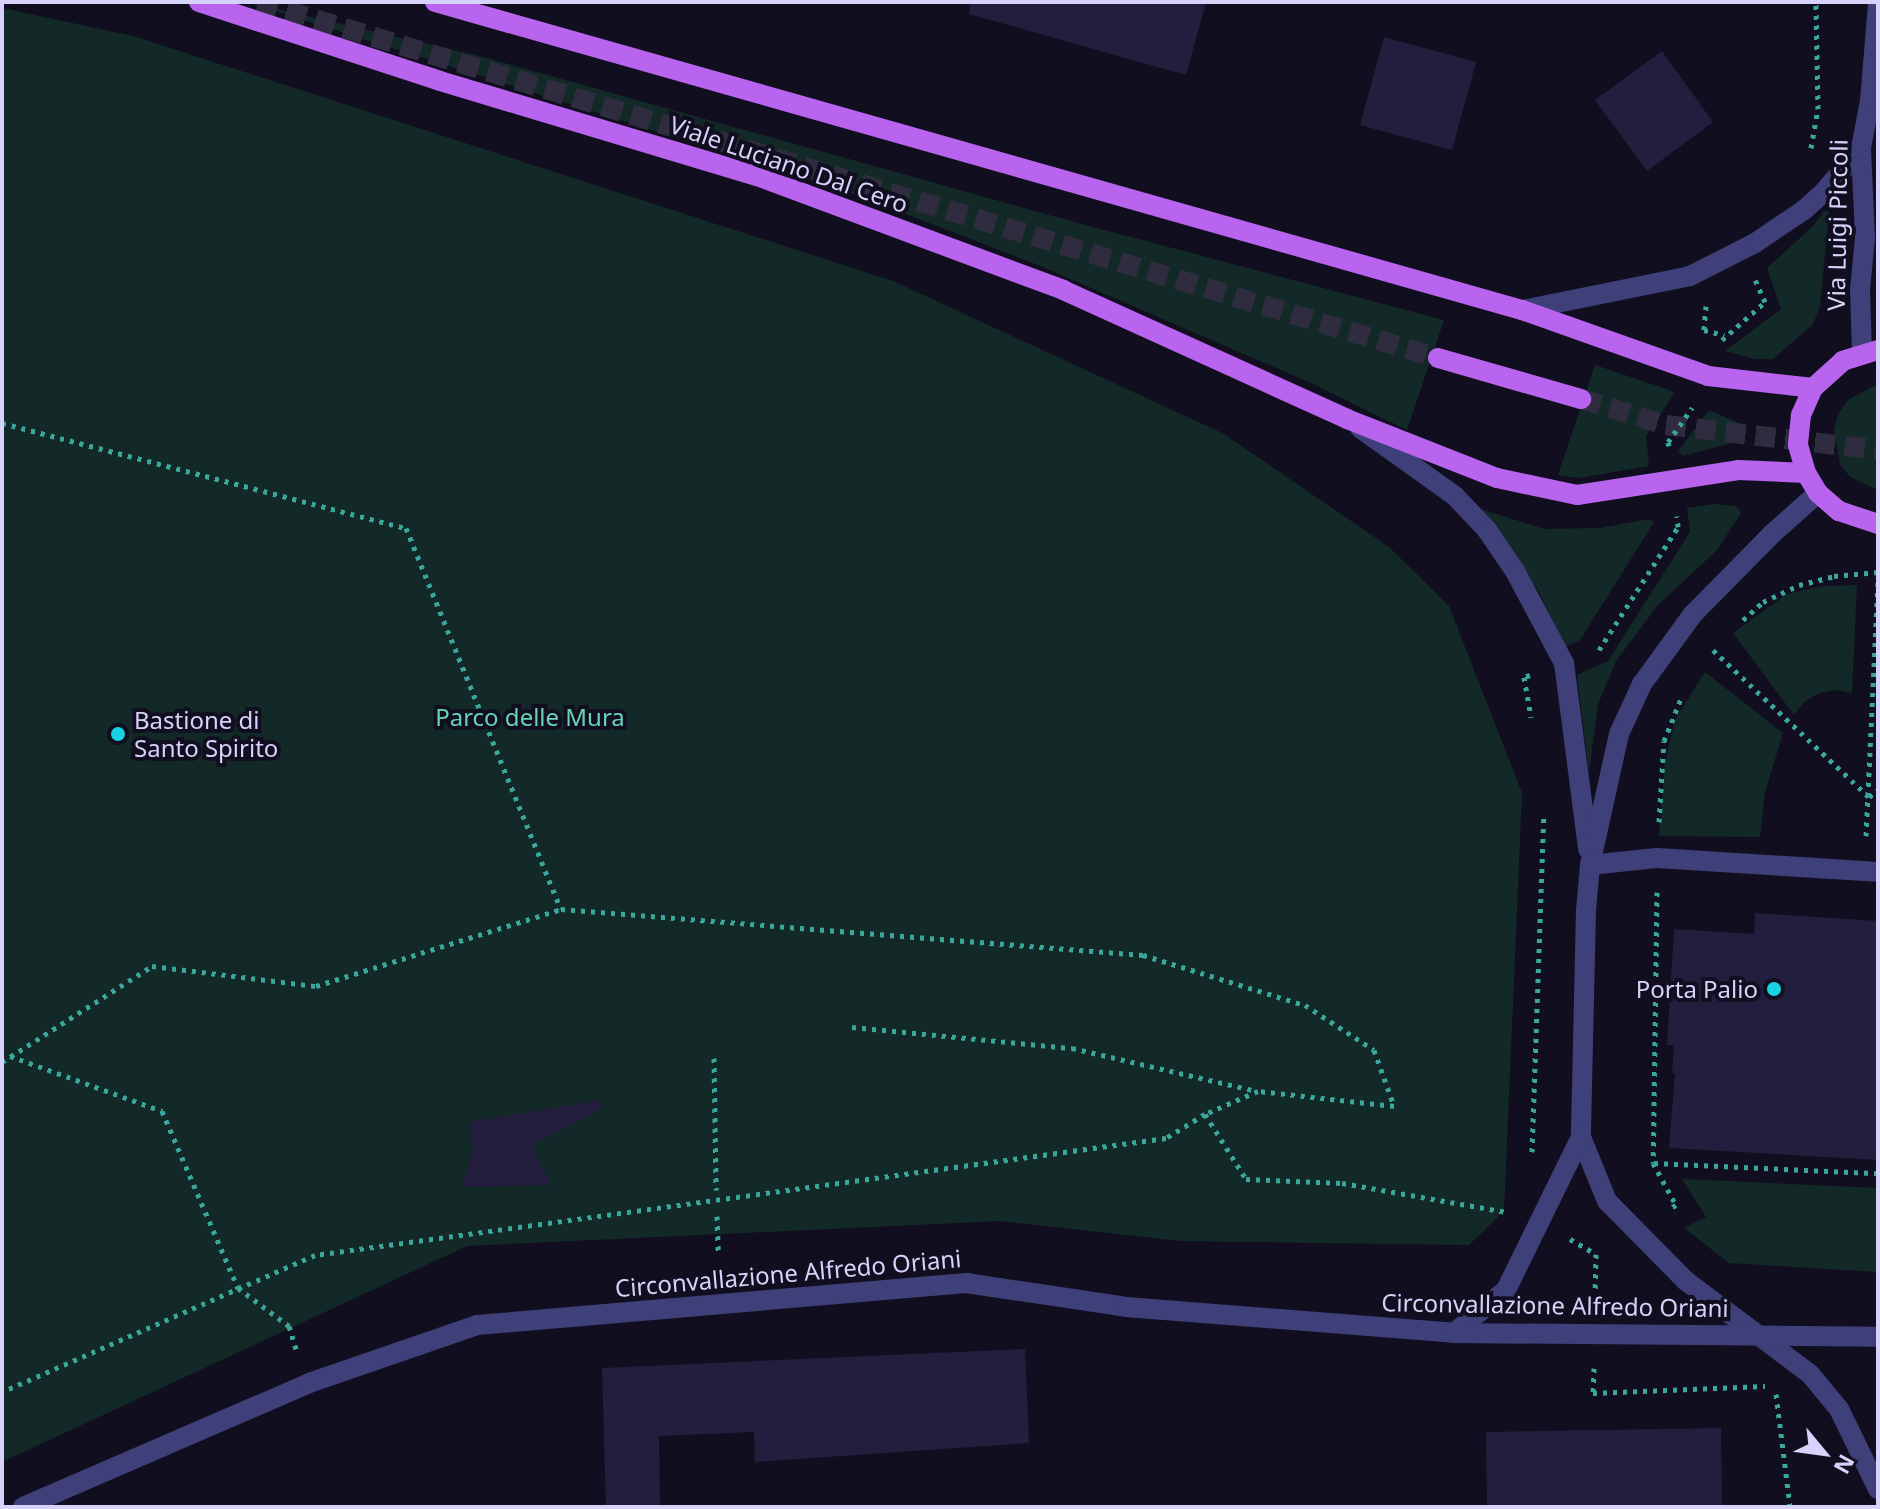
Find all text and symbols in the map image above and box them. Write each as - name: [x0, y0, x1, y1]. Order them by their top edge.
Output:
- street label: Viale Luciano Dal Cero: [666, 110, 912, 218]
- street label: Via Luigi Piccoli: [1821, 139, 1853, 311]
- park label: Parco delle Mura: [435, 703, 625, 731]
- place label: Bastione di Santo Spirito: [134, 706, 278, 762]
- marker: Bastione di Santo Spirito: [109, 725, 127, 743]
- place label: Porta Palio: [1636, 975, 1758, 1003]
- marker: Porta Palio: [1765, 980, 1783, 998]
- street label: Circonvallazione Alfredo Oriani: [614, 1244, 962, 1302]
- street label: Circonvallazione Alfredo Oriani: [1381, 1288, 1729, 1322]
- north arrow: [1784, 1413, 1864, 1493]
- text: N: [1828, 1450, 1862, 1480]

